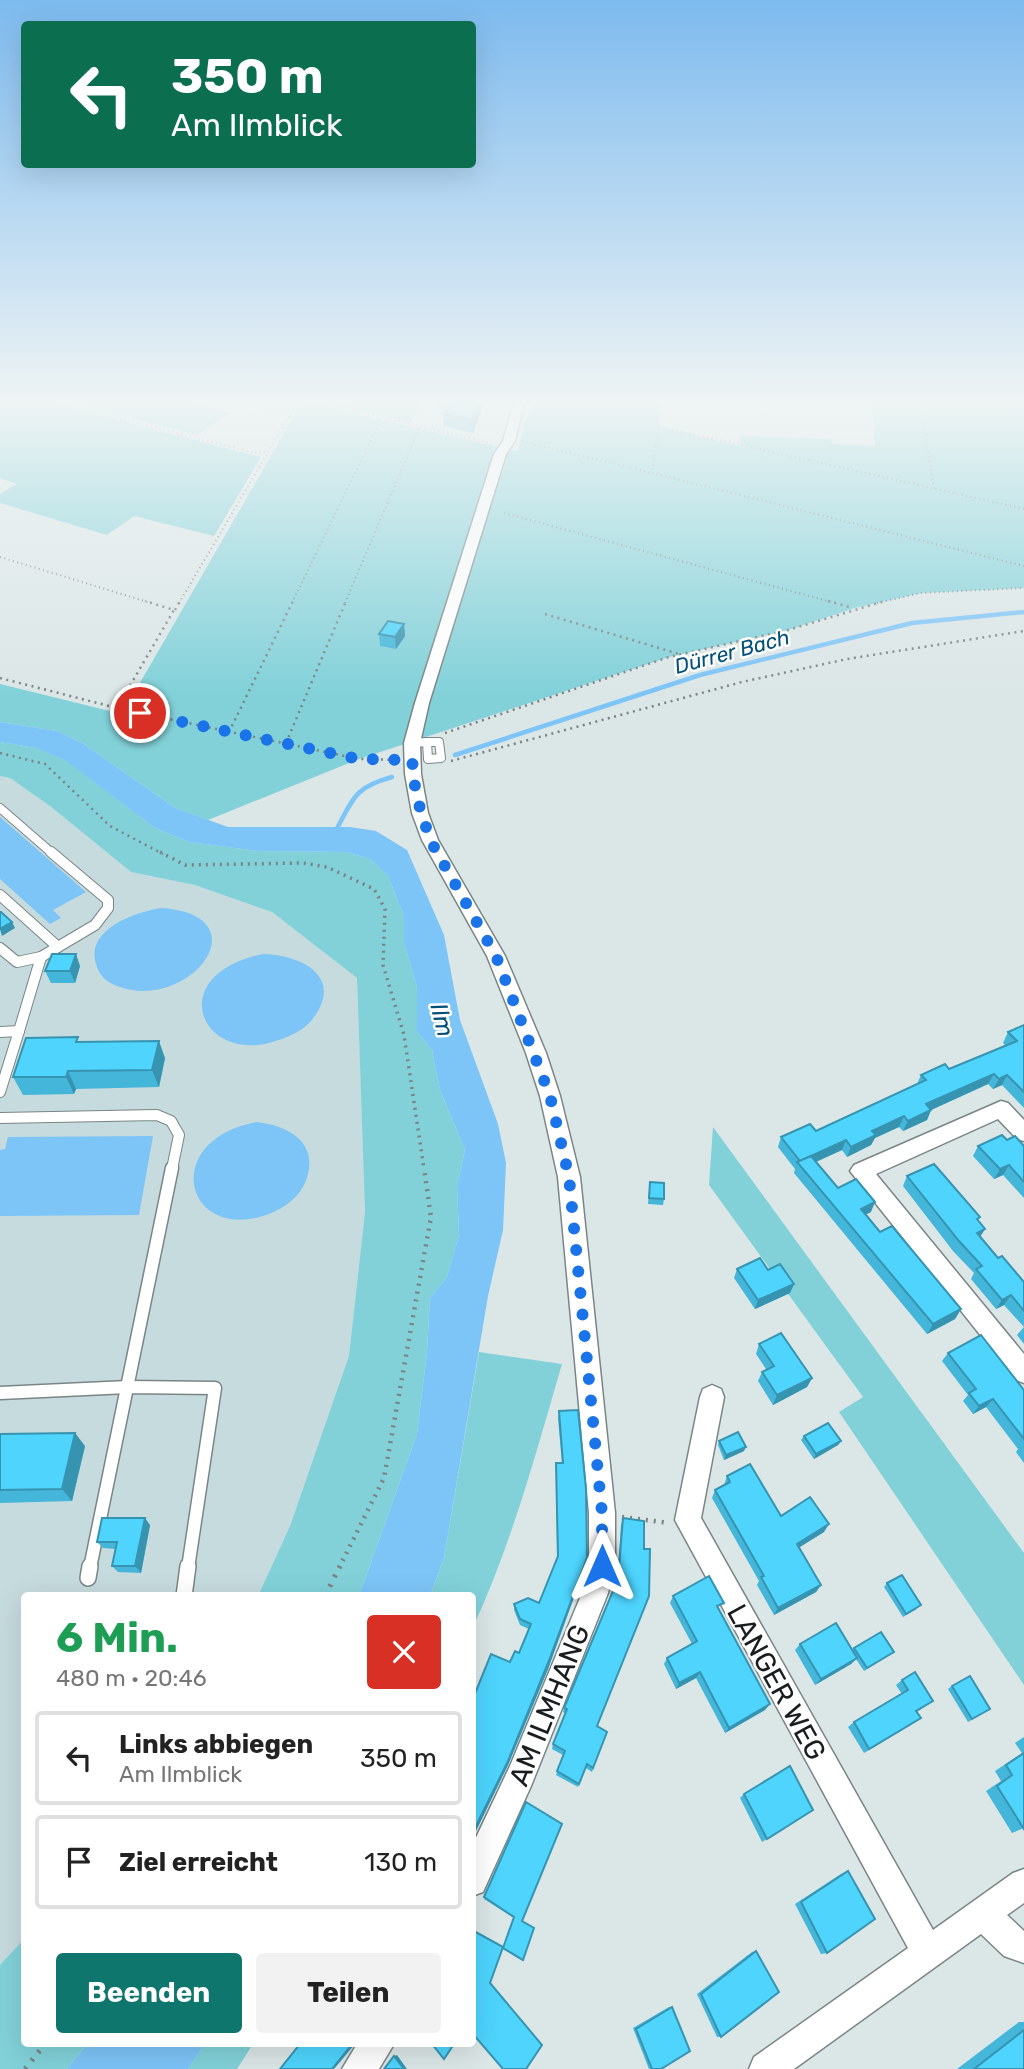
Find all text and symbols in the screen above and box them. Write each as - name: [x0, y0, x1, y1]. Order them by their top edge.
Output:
- text: 350 m: [171, 47, 324, 105]
- icon: left: [56, 49, 147, 140]
- text: Am Ilmblick: [171, 106, 342, 144]
- water label: Dürrer Bach: [672, 624, 792, 679]
- pin: [110, 683, 170, 743]
- icon: arrive: [121, 694, 159, 732]
- water label: Ilm: [424, 1000, 460, 1040]
- position arrow: [565, 1529, 639, 1603]
- street label: LANGER WEG: [720, 1599, 833, 1766]
- text: 6 Min.: [56, 1613, 178, 1663]
- button: close: [367, 1615, 441, 1689]
- street label: AM ILMHANG: [502, 1620, 597, 1791]
- text: 480 m · 20:46: [56, 1664, 207, 1692]
- text: Links abbiegen: [119, 1729, 313, 1760]
- icon: left: [60, 1739, 98, 1777]
- text: 350 m: [360, 1743, 437, 1774]
- text: Am Ilmblick: [119, 1760, 242, 1788]
- icon: arrive: [60, 1843, 98, 1881]
- text: Ziel erreicht: [119, 1847, 278, 1878]
- text: 130 m: [364, 1847, 437, 1878]
- button: Beenden: [56, 1953, 242, 2033]
- button: Teilen: [256, 1953, 441, 2033]

